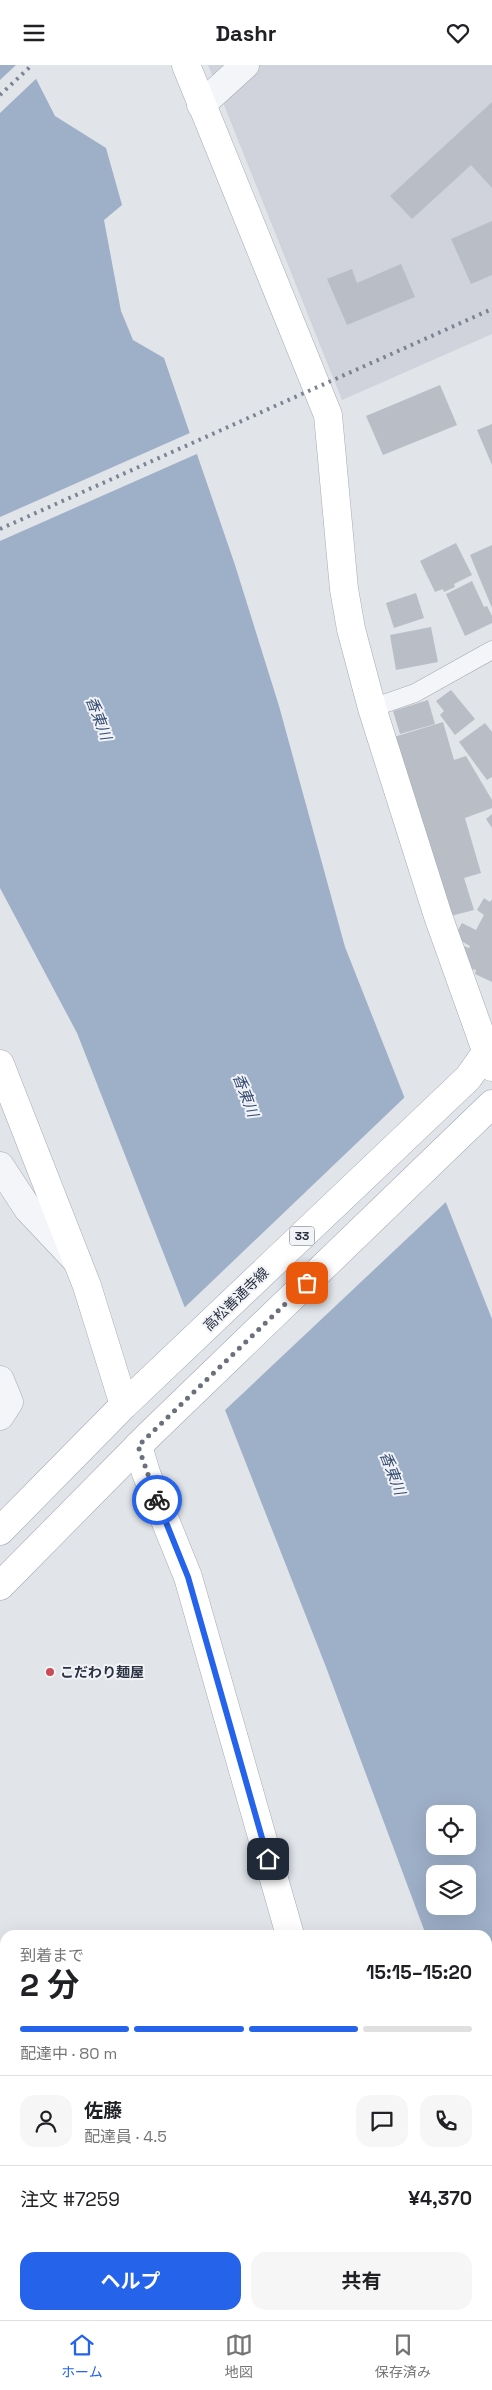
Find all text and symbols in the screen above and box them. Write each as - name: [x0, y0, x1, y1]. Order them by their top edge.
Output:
- icon: menu: [20, 19, 48, 47]
- text: Dashr: [215, 19, 277, 47]
- icon: heart: [444, 19, 472, 47]
- water label: 香東川: [82, 694, 117, 744]
- water label: 香東川: [229, 1071, 264, 1121]
- road number: 33: [290, 1227, 314, 1245]
- pin: [286, 1262, 328, 1304]
- street label: 高松善通寺線: [200, 1263, 272, 1335]
- icon: bag: [293, 1269, 321, 1297]
- water label: 香東川: [376, 1449, 411, 1499]
- courier: [132, 1475, 182, 1525]
- icon: bike: [143, 1486, 171, 1514]
- place label: こだわり麺屋: [60, 1663, 144, 1681]
- marker: こだわり麺屋: [44, 1666, 56, 1678]
- map controls: [426, 1805, 476, 1915]
- button: locate: [426, 1805, 476, 1855]
- pin: [247, 1838, 289, 1880]
- icon: home: [254, 1845, 282, 1873]
- button: layers: [426, 1865, 476, 1915]
- text: 到着まで: [20, 1945, 84, 1966]
- text: 15:15–15:20: [366, 1960, 472, 1985]
- text: 2 分: [20, 1965, 79, 2005]
- text: 配達中 · 80 m: [20, 2043, 117, 2064]
- button: person: [20, 2095, 72, 2147]
- button: chat: [356, 2095, 408, 2147]
- button: phone: [420, 2095, 472, 2147]
- text: 佐藤: [84, 2098, 122, 2123]
- text: 配達員 · 4.5: [84, 2126, 167, 2147]
- text: ¥4,370: [408, 2186, 472, 2211]
- text: 注文 #7259: [20, 2187, 120, 2212]
- button: ヘルプ: [20, 2252, 241, 2310]
- button: 共有: [251, 2252, 472, 2310]
- tab: ホーム: [61, 2331, 103, 2381]
- tab: 地図: [225, 2331, 253, 2381]
- tab: 保存済み: [375, 2331, 431, 2381]

